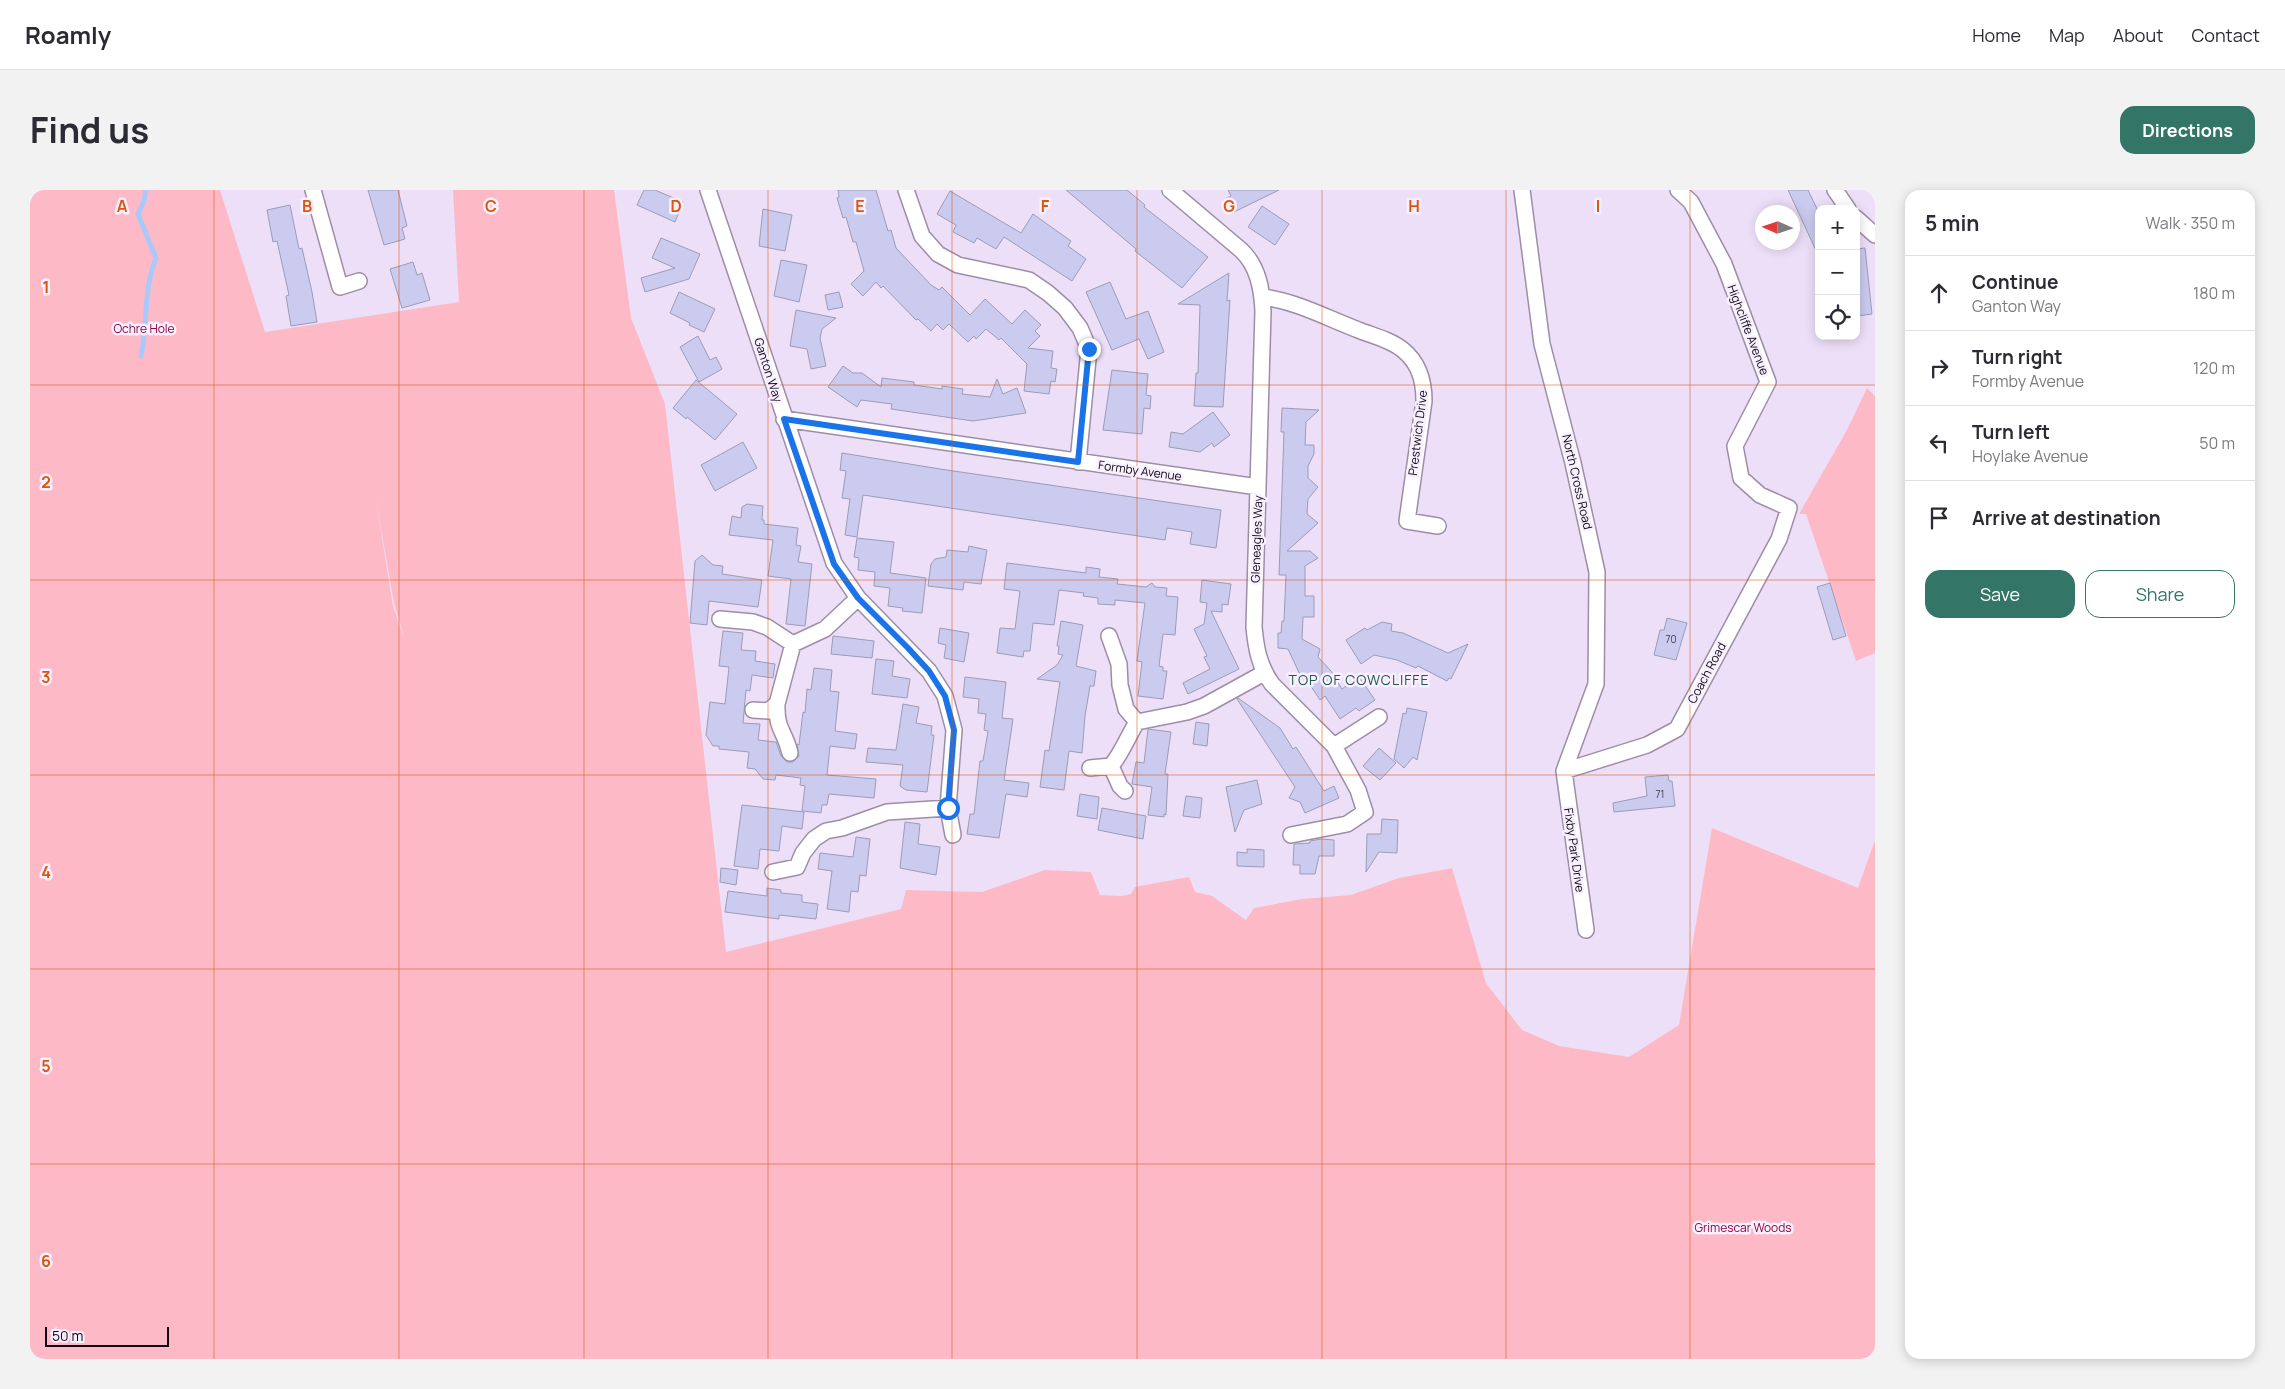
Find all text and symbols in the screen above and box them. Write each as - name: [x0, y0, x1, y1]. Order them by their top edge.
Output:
- text: Roamly: [25, 18, 111, 51]
- text: Home: [1972, 23, 2021, 47]
- text: Map: [2049, 23, 2085, 47]
- text: About: [2113, 23, 2163, 47]
- text: Contact: [2191, 23, 2260, 47]
- text: Find us: [30, 106, 149, 154]
- button: Directions: [2120, 106, 2255, 154]
- text: A: [117, 195, 128, 217]
- text: B: [302, 195, 312, 217]
- text: C: [485, 195, 497, 217]
- text: D: [670, 195, 682, 217]
- text: E: [855, 195, 865, 217]
- text: F: [1041, 195, 1050, 217]
- text: G: [1223, 195, 1235, 217]
- text: H: [1408, 195, 1420, 217]
- text: I: [1596, 195, 1600, 217]
- north arrow: [1755, 205, 1800, 250]
- map controls: [1815, 205, 1860, 340]
- button: +: [1815, 205, 1860, 250]
- text: 5 min: [1925, 209, 1979, 237]
- text: Walk · 350 m: [2146, 212, 2235, 234]
- button: −: [1815, 250, 1860, 295]
- text: Continue: [1972, 269, 2058, 295]
- text: 1: [42, 276, 50, 298]
- icon: ahead: [1925, 279, 1953, 307]
- street label: Highcliffe Avenue: [1723, 282, 1774, 377]
- text: 180 m: [2193, 282, 2235, 304]
- button: locate: [1815, 295, 1860, 340]
- text: Ganton Way: [1972, 295, 2061, 317]
- park label: Ochre Hole: [113, 320, 175, 337]
- street label: Ganton Way: [750, 335, 787, 405]
- route end: [1078, 338, 1101, 361]
- text: Turn right: [1972, 344, 2062, 370]
- icon: right: [1925, 354, 1953, 382]
- text: 120 m: [2193, 357, 2235, 379]
- text: Formby Avenue: [1972, 370, 2084, 392]
- street label: Prestwich Drive: [1404, 389, 1431, 477]
- text: Turn left: [1972, 419, 2050, 445]
- icon: left: [1925, 429, 1953, 457]
- text: 50 m: [2199, 432, 2235, 454]
- street label: North Cross Road: [1558, 433, 1597, 531]
- text: Hoylake Avenue: [1972, 445, 2088, 467]
- street label: Formby Avenue: [1097, 456, 1183, 485]
- text: 2: [41, 471, 51, 493]
- street label: Gleneagles Way: [1246, 494, 1267, 583]
- icon: arrive: [1925, 504, 1953, 532]
- text: Arrive at destination: [1972, 505, 2161, 531]
- button: Save: [1925, 570, 2075, 618]
- button: Share: [2085, 570, 2235, 618]
- house number: 70: [1665, 632, 1677, 646]
- street label: Coach Road: [1683, 639, 1730, 706]
- text: 3: [41, 666, 51, 688]
- district label: TOP OF COWCLIFFE: [1289, 670, 1429, 689]
- house number: 71: [1656, 787, 1664, 801]
- route start: [937, 797, 960, 820]
- street label: Fixby Park Drive: [1560, 807, 1589, 893]
- text: 4: [41, 861, 51, 883]
- text: 5: [41, 1055, 51, 1077]
- park label: Grimescar Woods: [1694, 1219, 1792, 1236]
- text: 6: [41, 1250, 51, 1272]
- scale bar: [45, 1324, 169, 1347]
- text: 50 m: [52, 1326, 83, 1345]

